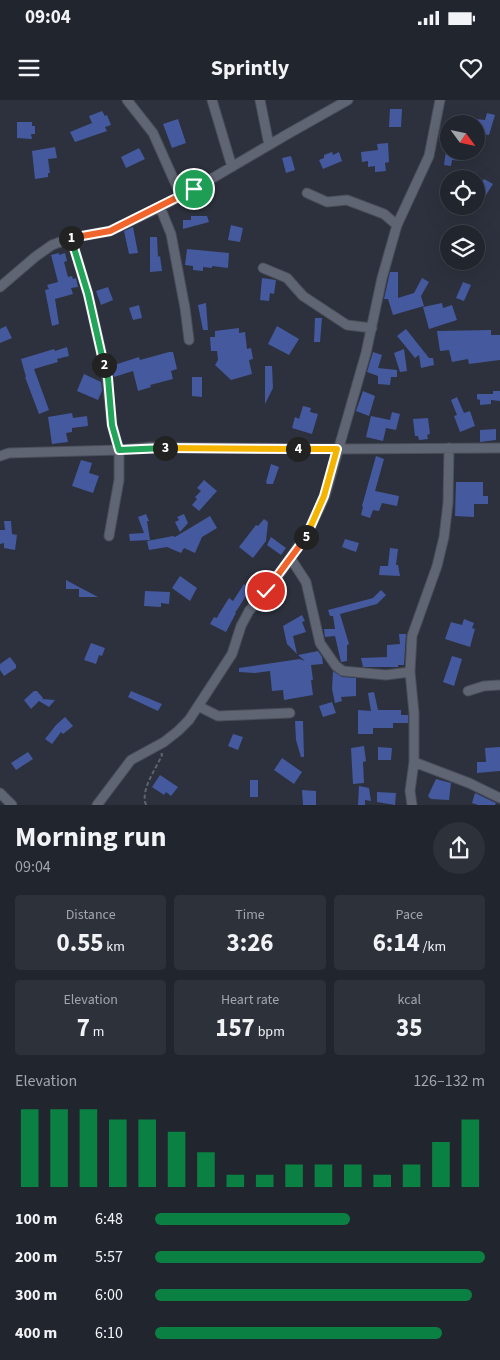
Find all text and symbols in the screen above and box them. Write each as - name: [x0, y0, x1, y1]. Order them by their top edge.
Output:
- text: 09:04: [25, 4, 71, 31]
- text: Sprintly: [211, 52, 289, 84]
- icon: menu: [15, 54, 43, 82]
- icon: heart: [457, 54, 485, 82]
- north arrow: [440, 115, 485, 160]
- map controls: [440, 115, 485, 270]
- pin: [173, 168, 215, 210]
- button: locate: [440, 170, 485, 215]
- icon: arrive: [180, 175, 208, 203]
- button: layers: [440, 225, 485, 270]
- pin: 1: [58, 226, 84, 250]
- text: 1: [68, 228, 75, 248]
- pin: 2: [92, 352, 116, 378]
- text: 2: [101, 355, 108, 375]
- pin: 3: [152, 436, 178, 460]
- pin: 4: [286, 436, 310, 462]
- text: 3: [162, 438, 169, 458]
- text: 4: [295, 439, 302, 459]
- pin: 5: [294, 524, 318, 550]
- text: 5: [303, 527, 310, 547]
- pin: [245, 570, 287, 612]
- icon: check: [252, 577, 280, 605]
- text: Morning run: [15, 817, 166, 857]
- button: share: [433, 822, 485, 874]
- text: 09:04: [15, 856, 51, 878]
- text: Distance: [66, 905, 116, 925]
- text: Time: [235, 905, 265, 925]
- text: Pace: [396, 905, 423, 925]
- text: 0.55: [56, 925, 104, 961]
- text: 3:26: [226, 925, 274, 961]
- text: 6:14: [373, 925, 420, 961]
- text: km: [104, 937, 125, 957]
- text: /km: [420, 937, 446, 957]
- text: Elevation: [63, 990, 118, 1010]
- text: Heart rate: [221, 990, 279, 1010]
- text: kcal: [398, 990, 421, 1010]
- text: 7: [77, 1010, 90, 1046]
- text: 157: [215, 1010, 255, 1046]
- text: 35: [396, 1010, 423, 1046]
- text: m: [90, 1022, 104, 1042]
- text: bpm: [255, 1022, 285, 1042]
- text: Elevation: [15, 1070, 77, 1092]
- text: 126–132 m: [413, 1070, 485, 1092]
- text: 100 m: [15, 1208, 57, 1230]
- text: 6:48: [95, 1208, 123, 1230]
- text: 200 m: [15, 1246, 57, 1268]
- text: 5:57: [95, 1246, 123, 1268]
- text: 300 m: [15, 1284, 57, 1306]
- text: 6:00: [95, 1284, 123, 1306]
- text: 400 m: [15, 1322, 57, 1344]
- text: 6:10: [95, 1322, 123, 1344]

